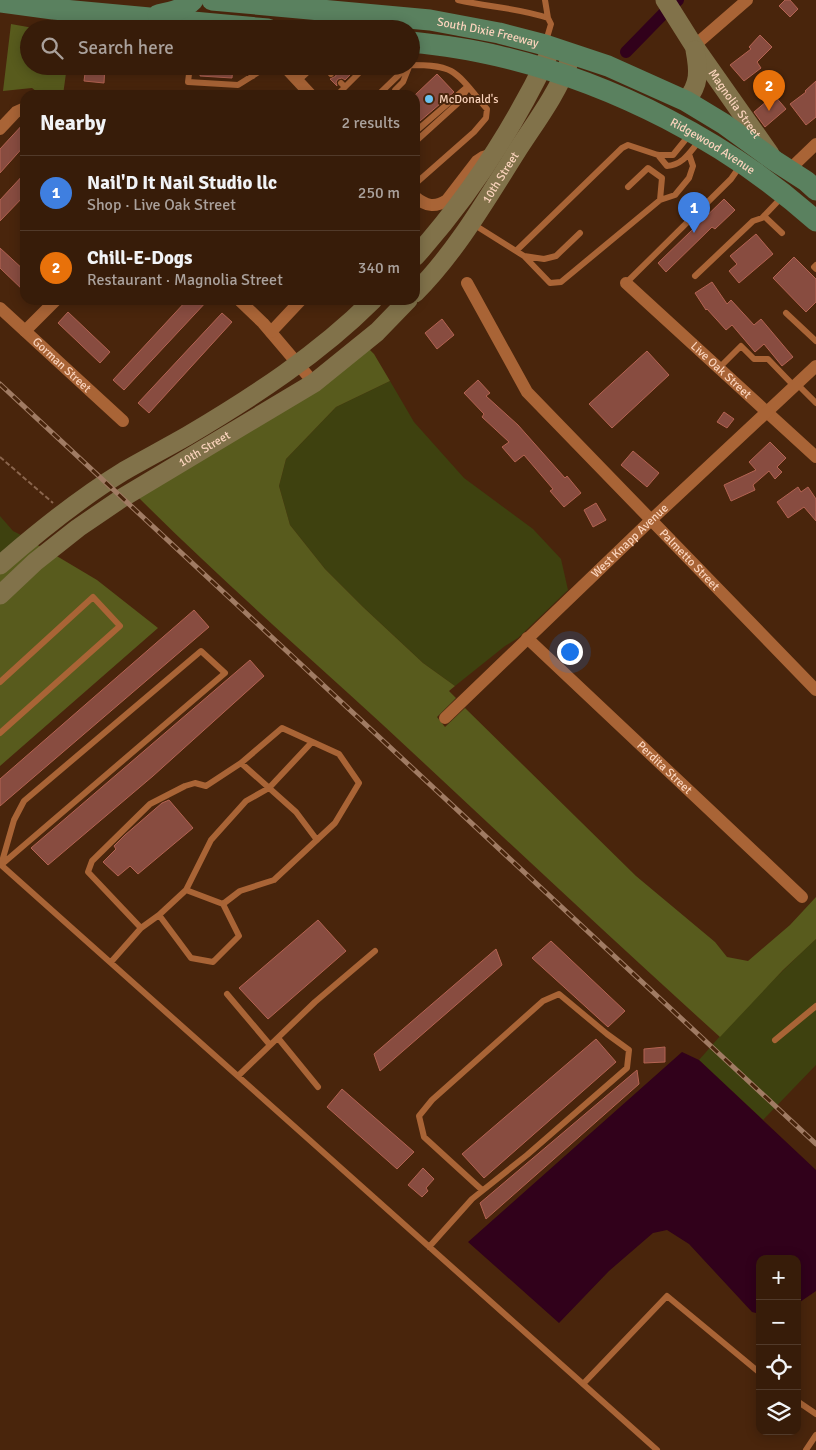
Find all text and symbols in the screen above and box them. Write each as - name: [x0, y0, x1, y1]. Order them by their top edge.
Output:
- street label: South Dixie Freeway: [436, 14, 541, 51]
- search box: [20, 20, 420, 75]
- icon: search: [38, 34, 66, 62]
- text: Search here: [78, 36, 174, 60]
- street label: Magnolia Street: [705, 66, 764, 141]
- pin: 2: [753, 70, 785, 111]
- place label: McDonald's: [439, 92, 499, 107]
- marker: McDonald's: [423, 93, 435, 105]
- text: Nearby: [40, 110, 106, 136]
- text: 2 results: [341, 113, 400, 133]
- street label: Ridgewood Avenue: [668, 114, 758, 178]
- street label: 10th Street: [479, 149, 522, 206]
- text: Nail'D It Nail Studio llc: [87, 171, 277, 195]
- text: 1: [52, 183, 60, 203]
- text: 250 m: [358, 183, 400, 203]
- pin: 1: [678, 192, 710, 233]
- text: Shop · Live Oak Street: [87, 195, 236, 215]
- text: Chill-E-Dogs: [87, 246, 192, 270]
- text: 2: [52, 258, 60, 278]
- text: 340 m: [358, 258, 400, 278]
- text: Restaurant · Magnolia Street: [87, 270, 283, 290]
- street label: Gorman Street: [29, 334, 94, 396]
- street label: Live Oak Street: [688, 339, 755, 402]
- street label: 10th Street: [176, 428, 233, 470]
- street label: West Knapp Avenue: [588, 501, 671, 581]
- street label: Palmetto Street: [656, 526, 723, 594]
- your location: [557, 639, 583, 665]
- street label: Perdita Street: [634, 738, 695, 797]
- map controls: [756, 1255, 801, 1435]
- button: +: [756, 1255, 801, 1300]
- button: −: [756, 1300, 801, 1345]
- button: locate: [756, 1345, 801, 1390]
- button: layers: [756, 1390, 801, 1435]

